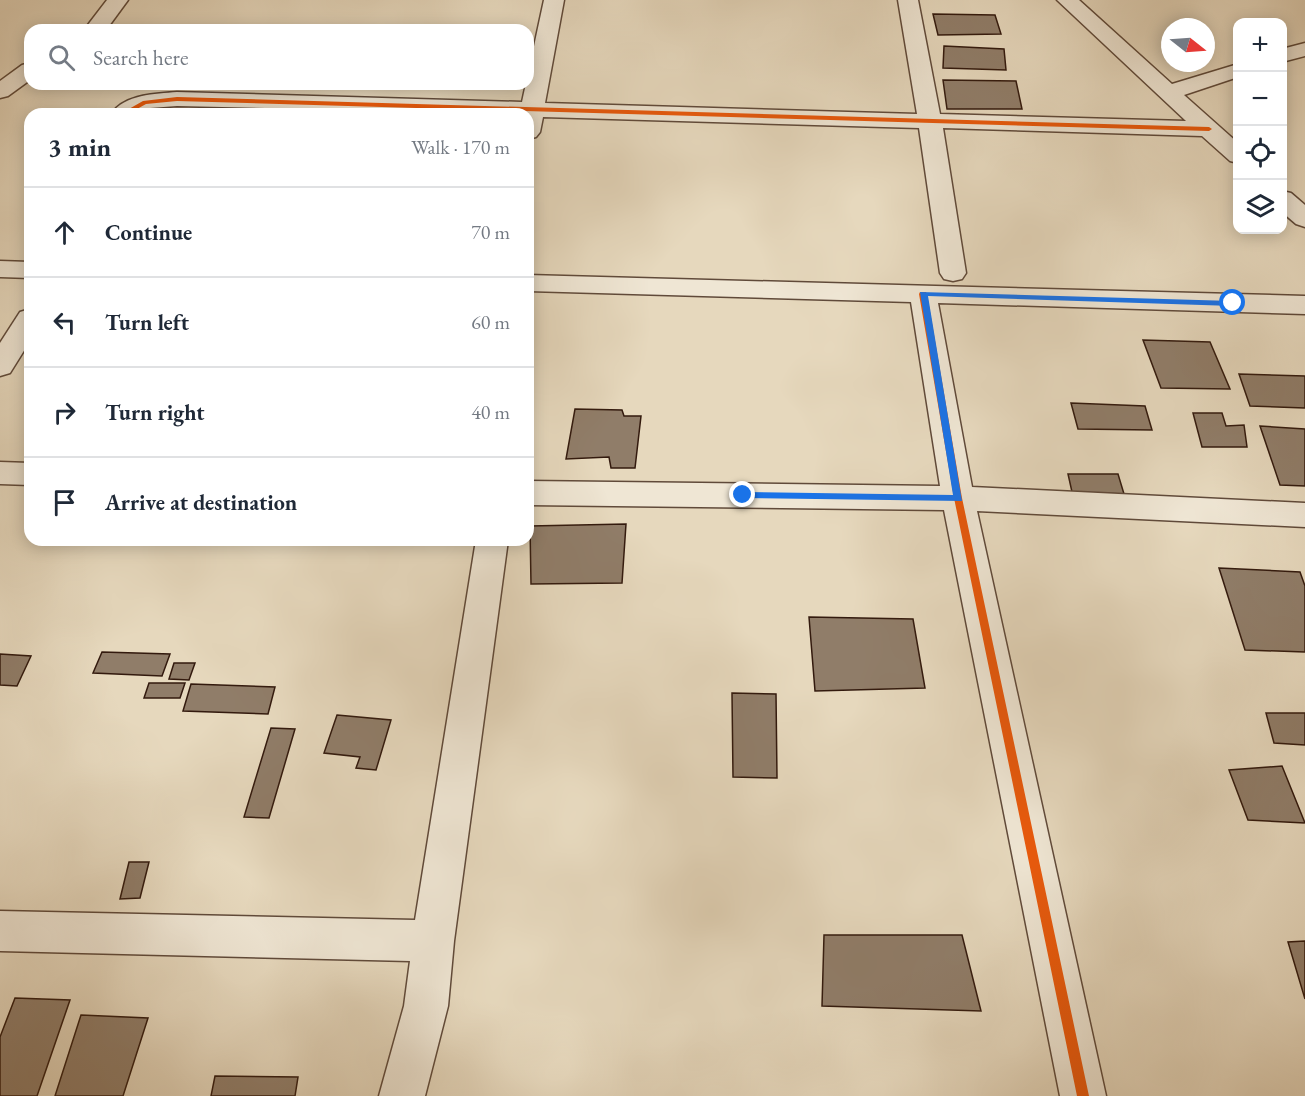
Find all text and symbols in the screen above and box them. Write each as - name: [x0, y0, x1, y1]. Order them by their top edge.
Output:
- north arrow: [1161, 18, 1215, 72]
- map controls: [1233, 18, 1287, 234]
- button: +: [1233, 18, 1287, 72]
- search box: [24, 24, 534, 90]
- icon: search: [45, 41, 78, 74]
- text: Search here: [93, 43, 188, 72]
- button: −: [1233, 72, 1287, 126]
- button: locate: [1233, 126, 1287, 180]
- text: 3 min: [48, 130, 111, 164]
- text: Walk · 170 m: [411, 134, 510, 160]
- button: layers: [1233, 180, 1287, 234]
- icon: ahead: [48, 216, 81, 249]
- text: Continue: [105, 218, 192, 247]
- text: 70 m: [471, 219, 510, 245]
- route start: [1219, 289, 1245, 315]
- icon: left: [48, 306, 81, 339]
- text: Turn left: [105, 308, 189, 337]
- text: 60 m: [471, 309, 510, 335]
- icon: right: [48, 396, 81, 429]
- text: Turn right: [105, 398, 204, 427]
- text: 40 m: [471, 399, 510, 425]
- route end: [729, 481, 755, 507]
- icon: arrive: [48, 486, 81, 519]
- text: Arrive at destination: [105, 488, 297, 517]

